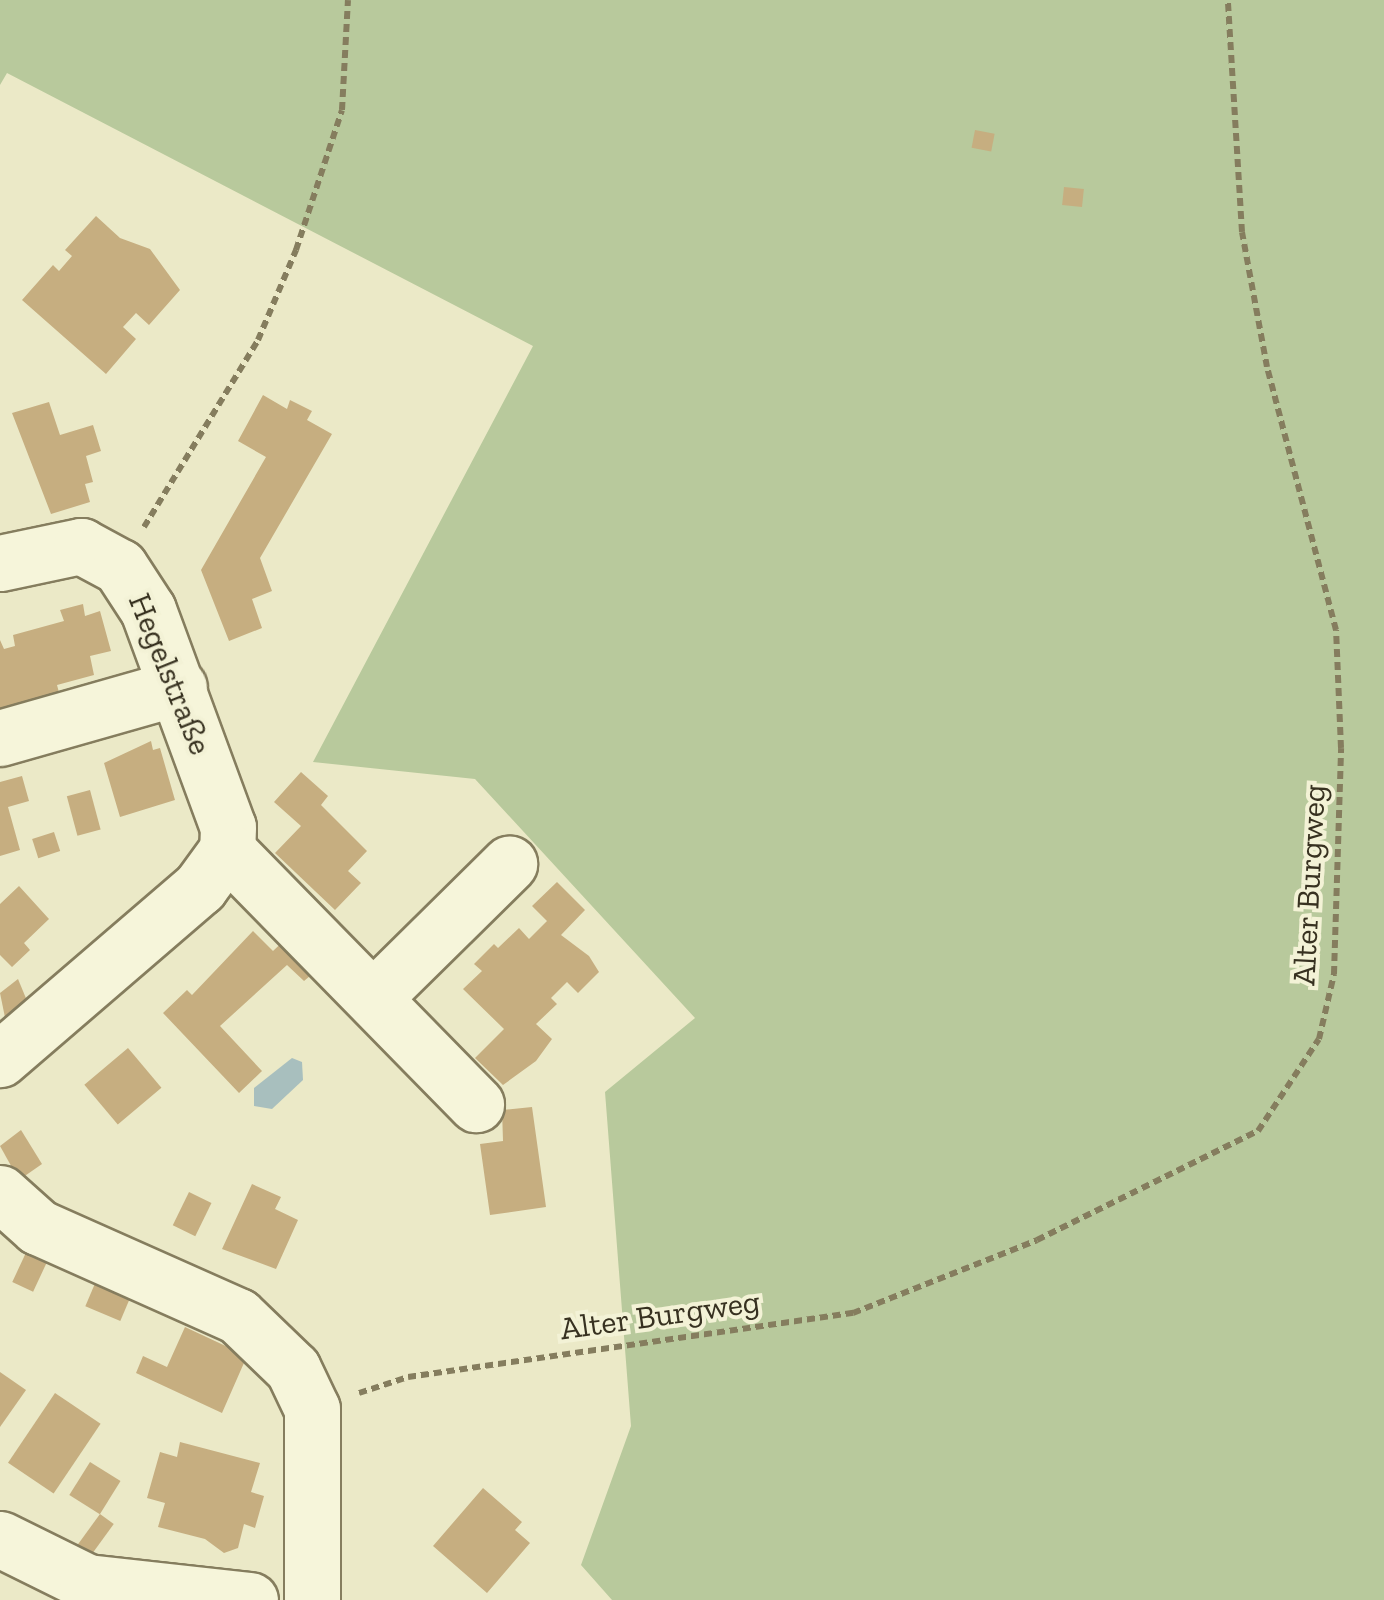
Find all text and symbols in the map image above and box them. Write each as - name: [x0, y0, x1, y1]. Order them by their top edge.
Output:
- street label: Hegelstraße: [120, 588, 220, 760]
- street label: Alter Burgweg: [1285, 783, 1333, 987]
- street label: Alter Burgweg: [557, 1282, 763, 1348]

